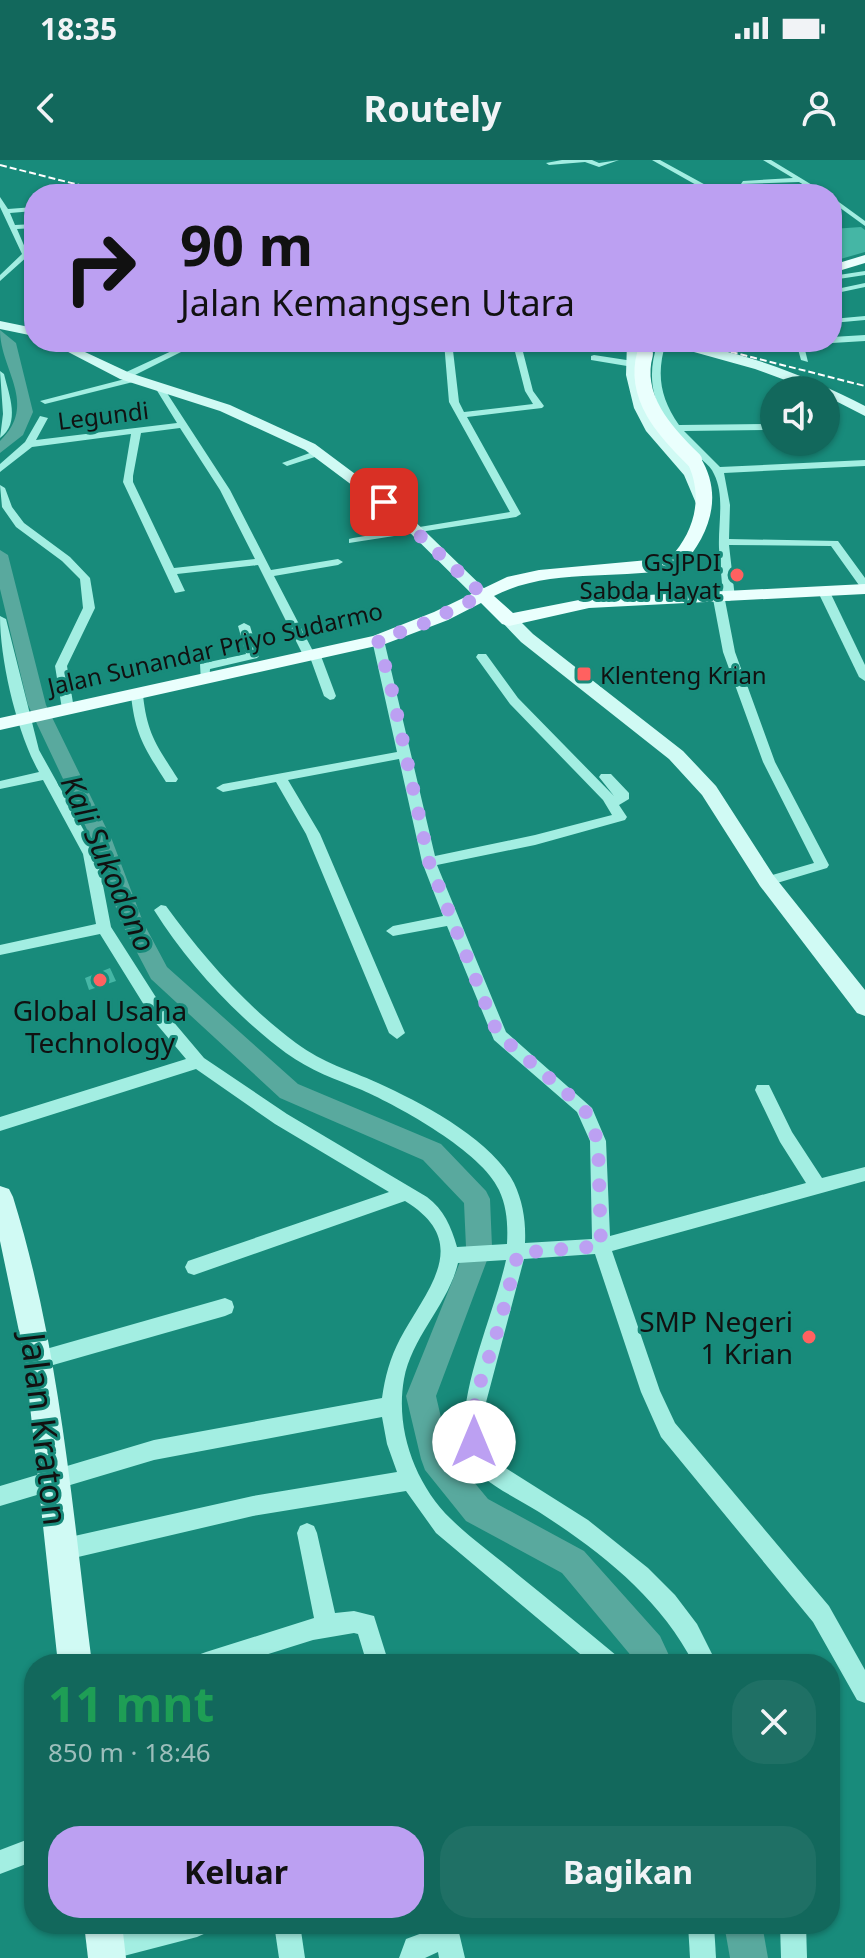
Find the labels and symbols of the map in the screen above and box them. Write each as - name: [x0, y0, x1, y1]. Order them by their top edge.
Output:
- street label: Legundi: [56, 393, 150, 437]
- pin: [350, 468, 418, 536]
- place label: GSJPDI Sabda Hayat: [580, 545, 721, 606]
- marker: GSJPDI Sabda Hayat: [728, 566, 746, 584]
- street label: Jalan Sunandar Priyo Sudarmo: [42, 593, 386, 703]
- place label: Klenteng Krian: [600, 658, 767, 691]
- marker: Klenteng Krian: [575, 665, 593, 683]
- water label: Kali Sukodono: [52, 768, 166, 958]
- marker: Global Usaha Technology: [91, 971, 109, 989]
- place label: Global Usaha Technology: [13, 991, 187, 1061]
- place label: SMP Negeri 1 Krian: [639, 1302, 793, 1372]
- street label: Jalan Kraton: [10, 1327, 80, 1528]
- marker: SMP Negeri 1 Krian: [800, 1328, 818, 1346]
- position arrow: [432, 1400, 516, 1484]

